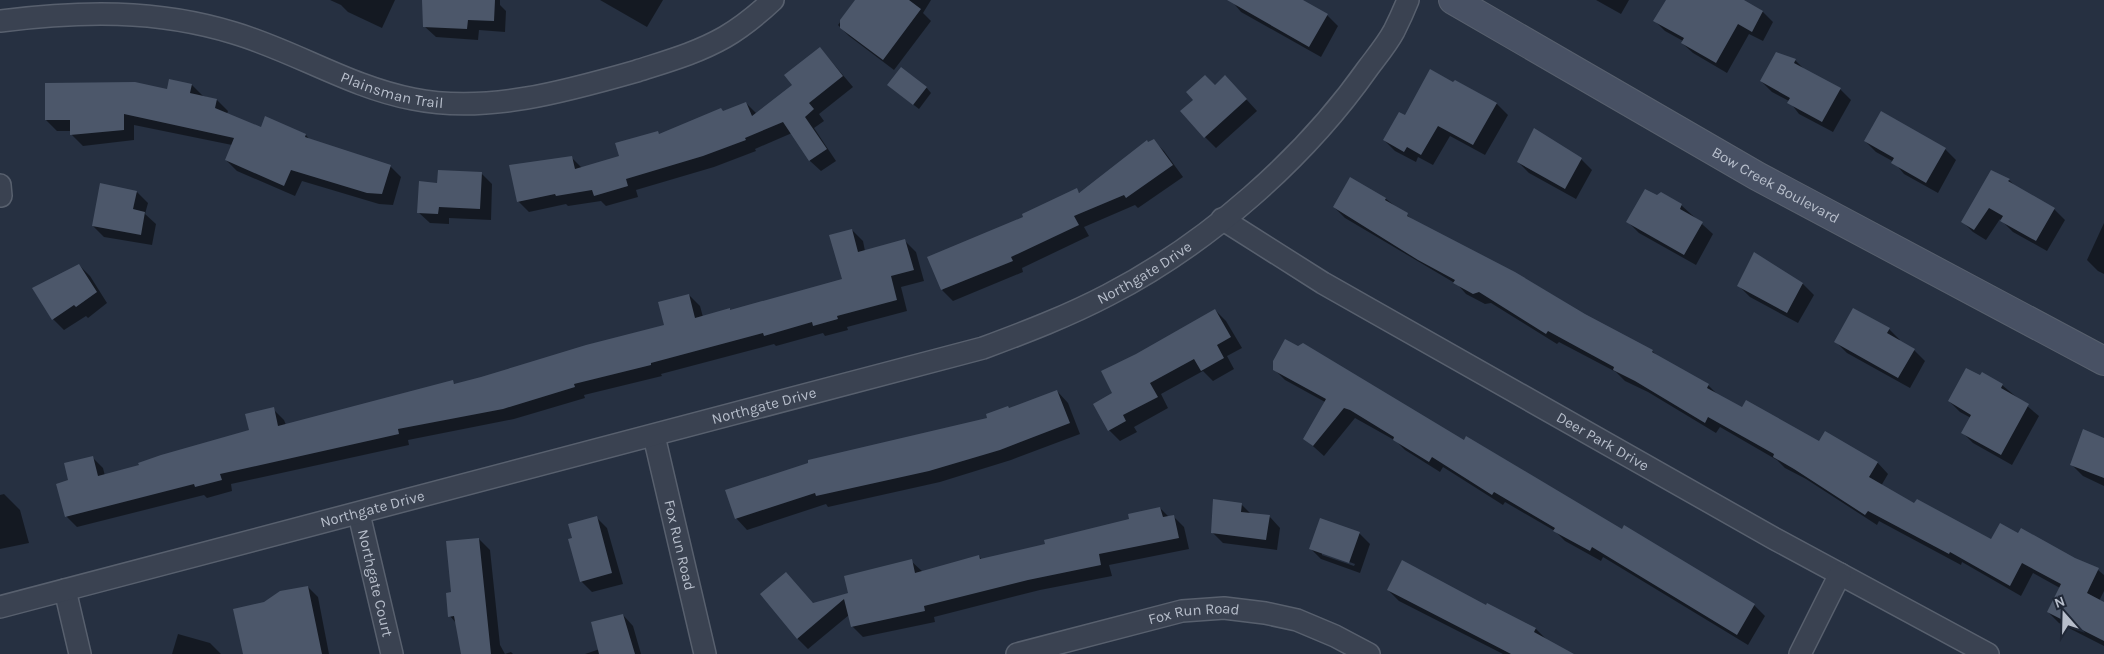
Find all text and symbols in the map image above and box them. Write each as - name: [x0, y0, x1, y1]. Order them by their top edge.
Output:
- street label: Plainsman Trail: [338, 68, 444, 112]
- street label: Bow Creek Boulevard: [1709, 143, 1842, 227]
- street label: Northgate Drive: [1094, 237, 1195, 308]
- street label: Northgate Drive: [710, 383, 818, 428]
- street label: Deer Park Drive: [1553, 408, 1652, 475]
- street label: Northgate Drive: [318, 487, 426, 531]
- street label: Fox Run Road: [660, 498, 699, 592]
- street label: Northgate Court: [354, 528, 397, 639]
- north arrow: [2039, 589, 2089, 639]
- text: N: [2052, 593, 2067, 612]
- street label: Fox Run Road: [1146, 599, 1241, 628]

